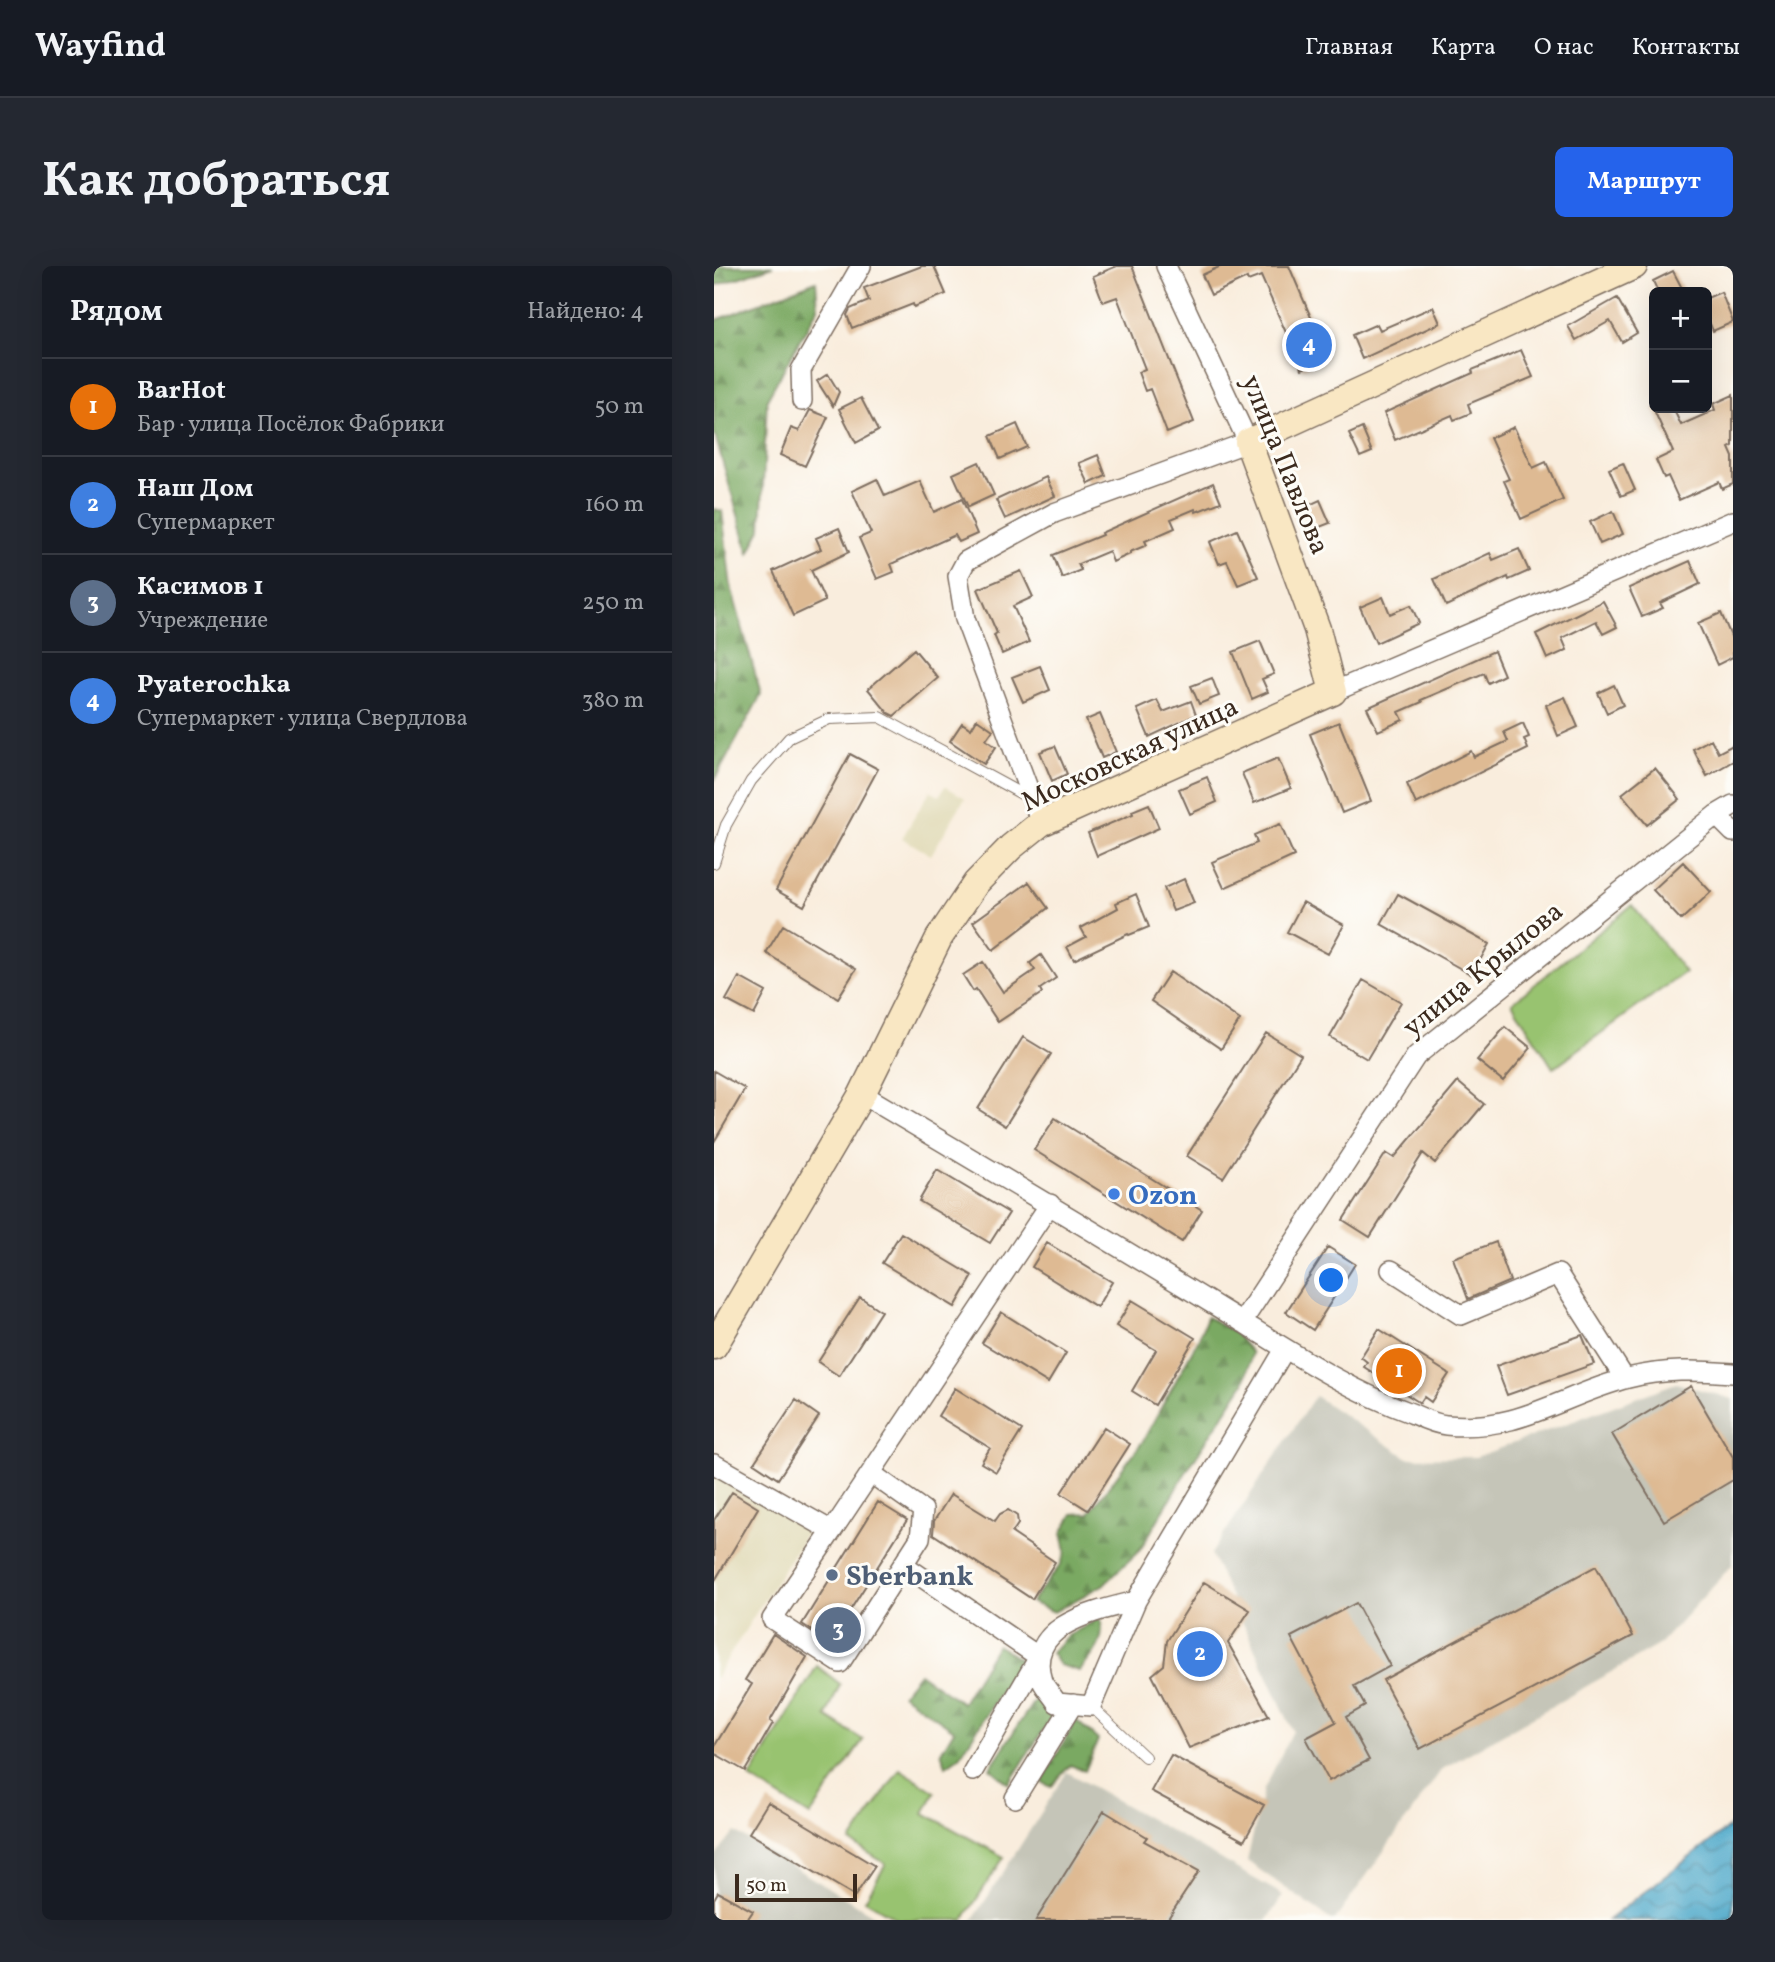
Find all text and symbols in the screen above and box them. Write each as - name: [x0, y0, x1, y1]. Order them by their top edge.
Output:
- text: Wayfind: [35, 25, 166, 71]
- text: Главная: [1305, 31, 1393, 65]
- text: Карта: [1431, 31, 1496, 65]
- text: О нас: [1534, 31, 1594, 65]
- text: Контакты: [1632, 31, 1740, 65]
- button: Маршрут: [1555, 147, 1733, 217]
- text: Как добраться: [42, 148, 390, 217]
- map controls: [1649, 287, 1712, 413]
- button: +: [1649, 287, 1712, 350]
- text: Рядом: [70, 291, 163, 333]
- text: Найдено: 4: [527, 296, 644, 328]
- pin: 4: [1286, 319, 1332, 371]
- button: −: [1649, 350, 1712, 413]
- street label: улица Павлова: [1231, 369, 1338, 561]
- text: BarHot: [137, 373, 226, 409]
- text: 1: [88, 391, 98, 423]
- text: 50 m: [595, 391, 644, 423]
- text: Бар · улица Посёлок Фабрики: [137, 409, 445, 441]
- text: Наш Дом: [137, 471, 254, 507]
- text: 2: [87, 489, 99, 521]
- text: 160 m: [585, 489, 644, 521]
- text: Супермаркет: [137, 507, 275, 539]
- text: Касимов 1: [137, 569, 264, 605]
- text: 3: [87, 587, 99, 619]
- text: 250 m: [582, 587, 644, 619]
- text: Учреждение: [137, 605, 268, 637]
- text: Pyaterochka: [137, 667, 291, 703]
- text: 4: [86, 685, 100, 717]
- text: 380 m: [582, 685, 644, 717]
- street label: Московская улица: [1015, 688, 1245, 823]
- text: Супермаркет · улица Свердлова: [137, 703, 468, 735]
- street label: улица Крылова: [1395, 893, 1572, 1047]
- place label: Ozon: [1128, 1177, 1198, 1216]
- marker: Ozon: [1106, 1186, 1122, 1202]
- your location: [1314, 1263, 1348, 1297]
- pin: 1: [1376, 1345, 1422, 1397]
- place label: Sberbank: [846, 1558, 974, 1597]
- marker: Sberbank: [824, 1567, 840, 1583]
- pin: 3: [815, 1604, 861, 1656]
- pin: 2: [1177, 1628, 1223, 1680]
- scale bar: [735, 1871, 858, 1903]
- text: 50 m: [746, 1873, 787, 1899]

